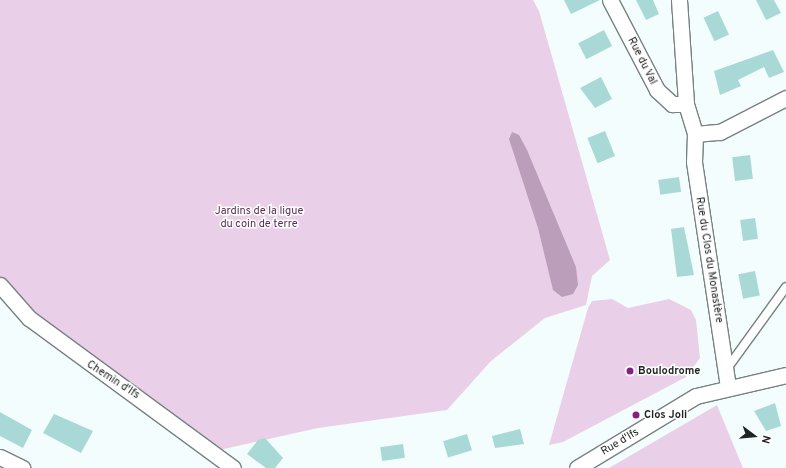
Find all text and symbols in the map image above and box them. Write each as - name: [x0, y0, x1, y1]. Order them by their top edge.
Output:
- street label: Rue du Val: [624, 35, 660, 87]
- street label: Rue du Clos du Monastère: [693, 196, 725, 324]
- park label: Jardins de la ligue du coin de terre: [215, 205, 303, 231]
- street label: Chemin d'Ifs: [84, 358, 142, 402]
- place label: Boulodrome: [638, 364, 700, 378]
- marker: Boulodrome: [625, 366, 635, 376]
- place label: Clos Joli: [644, 408, 687, 422]
- marker: Clos Joli: [631, 410, 641, 420]
- north arrow: [734, 416, 774, 456]
- street label: Rue d'Ifs: [599, 426, 641, 458]
- text: N: [758, 434, 773, 445]

